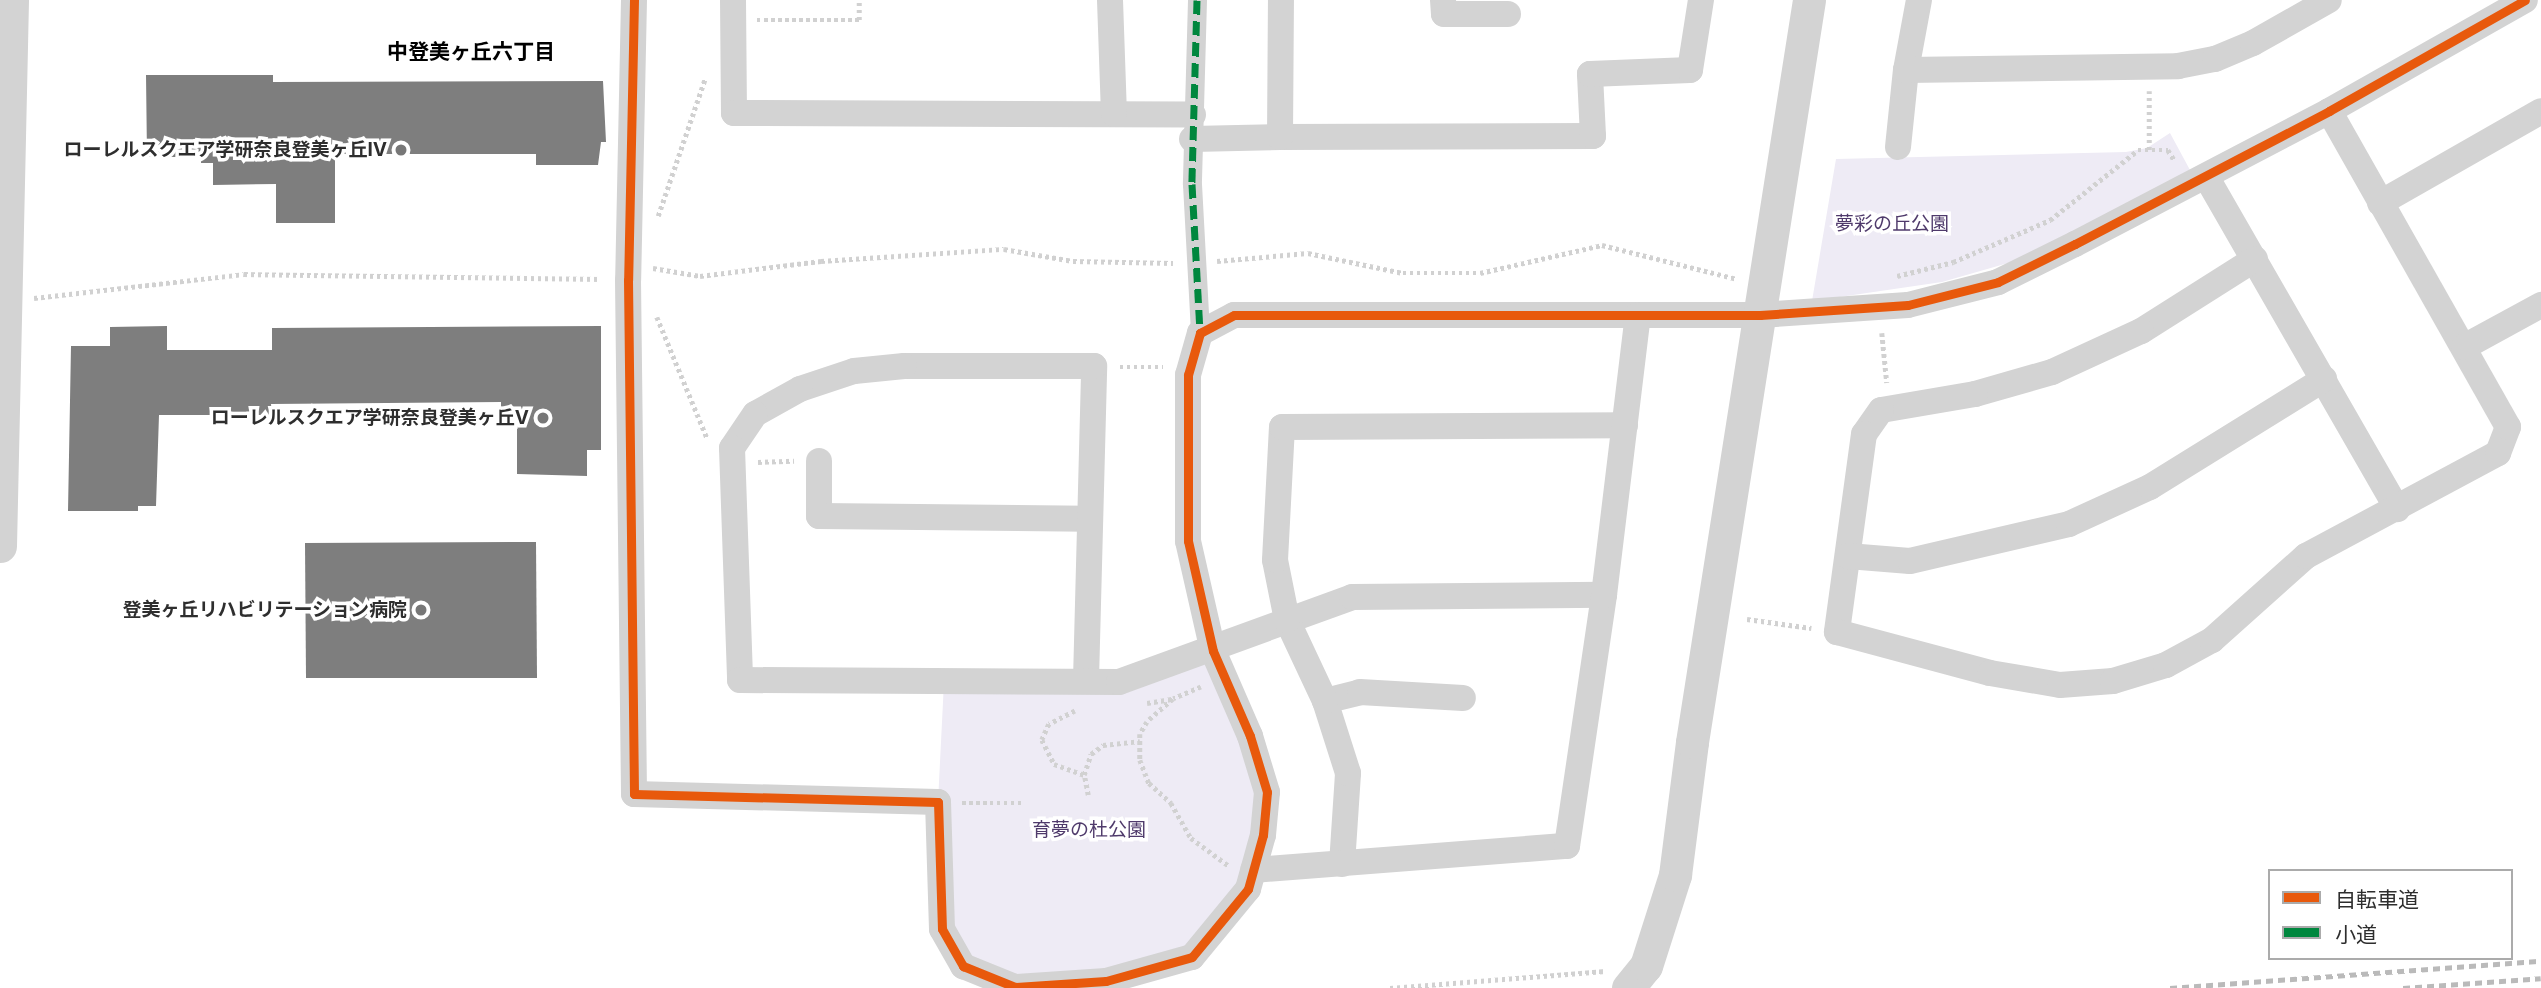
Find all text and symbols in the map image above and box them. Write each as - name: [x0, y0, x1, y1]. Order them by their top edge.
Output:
- district label: 中登美ヶ丘六丁目: [387, 39, 555, 65]
- place label: ローレルスクエア学研奈良登美ヶ丘Ⅳ: [63, 139, 387, 161]
- marker: ローレルスクエア学研奈良登美ヶ丘Ⅳ: [393, 142, 409, 158]
- park label: 夢彩の丘公園: [1835, 213, 1949, 235]
- place label: ローレルスクエア学研奈良登美ヶ丘Ⅴ: [211, 407, 529, 429]
- marker: ローレルスクエア学研奈良登美ヶ丘Ⅴ: [535, 410, 551, 426]
- place label: 登美ヶ丘リハビリテーション病院: [122, 599, 407, 621]
- marker: 登美ヶ丘リハビリテーション病院: [413, 602, 429, 618]
- park label: 育夢の杜公園: [1032, 819, 1146, 841]
- legend: [2268, 869, 2513, 960]
- text: 自転車道: [2335, 887, 2419, 912]
- text: 小道: [2335, 922, 2377, 947]

